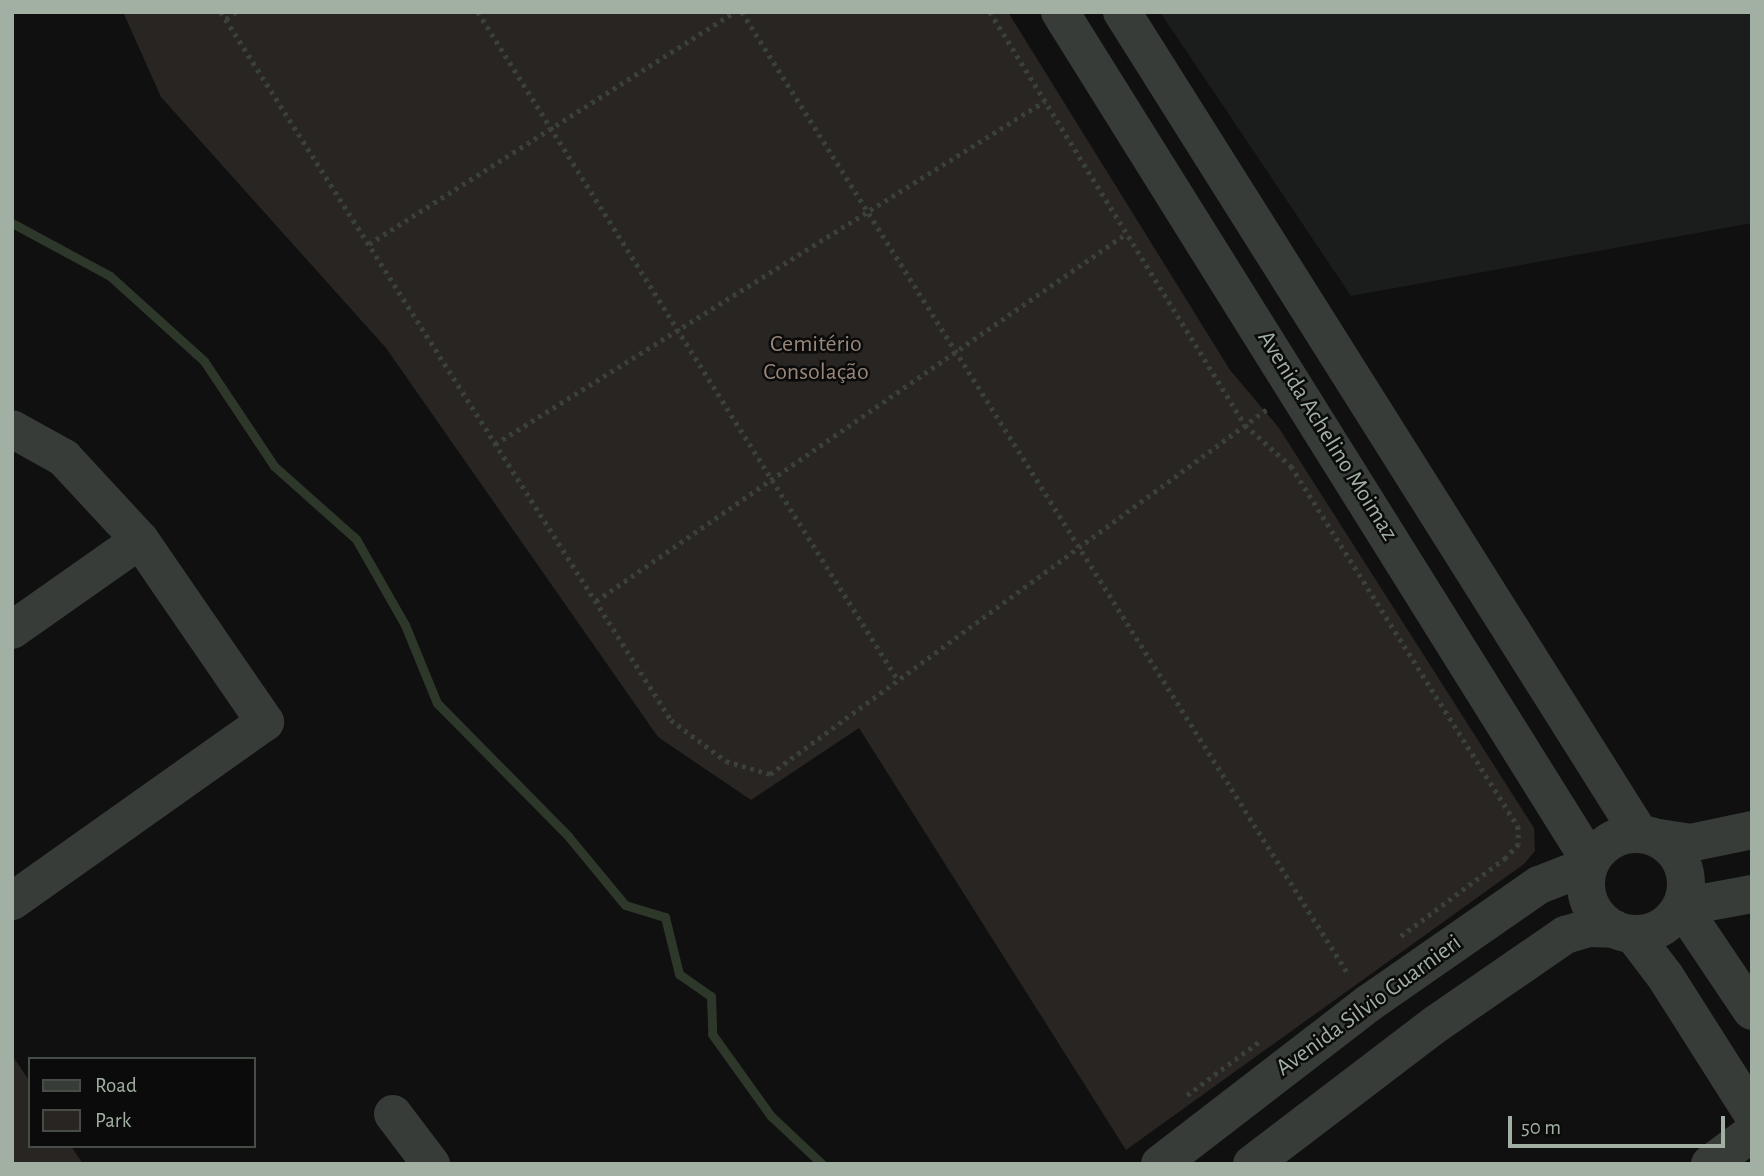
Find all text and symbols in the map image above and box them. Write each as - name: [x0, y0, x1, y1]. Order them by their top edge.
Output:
- street label: Avenida Achelino Moimaz: [1251, 326, 1403, 546]
- park label: Cemitério Consolação: [763, 331, 869, 387]
- street label: Avenida Silvio Guarnieri: [1271, 929, 1467, 1083]
- legend: [28, 1057, 256, 1148]
- text: Road: [95, 1075, 137, 1096]
- scale bar: [1512, 1102, 1729, 1146]
- text: Park: [95, 1110, 131, 1131]
- text: 50 m: [1521, 1117, 1561, 1138]

